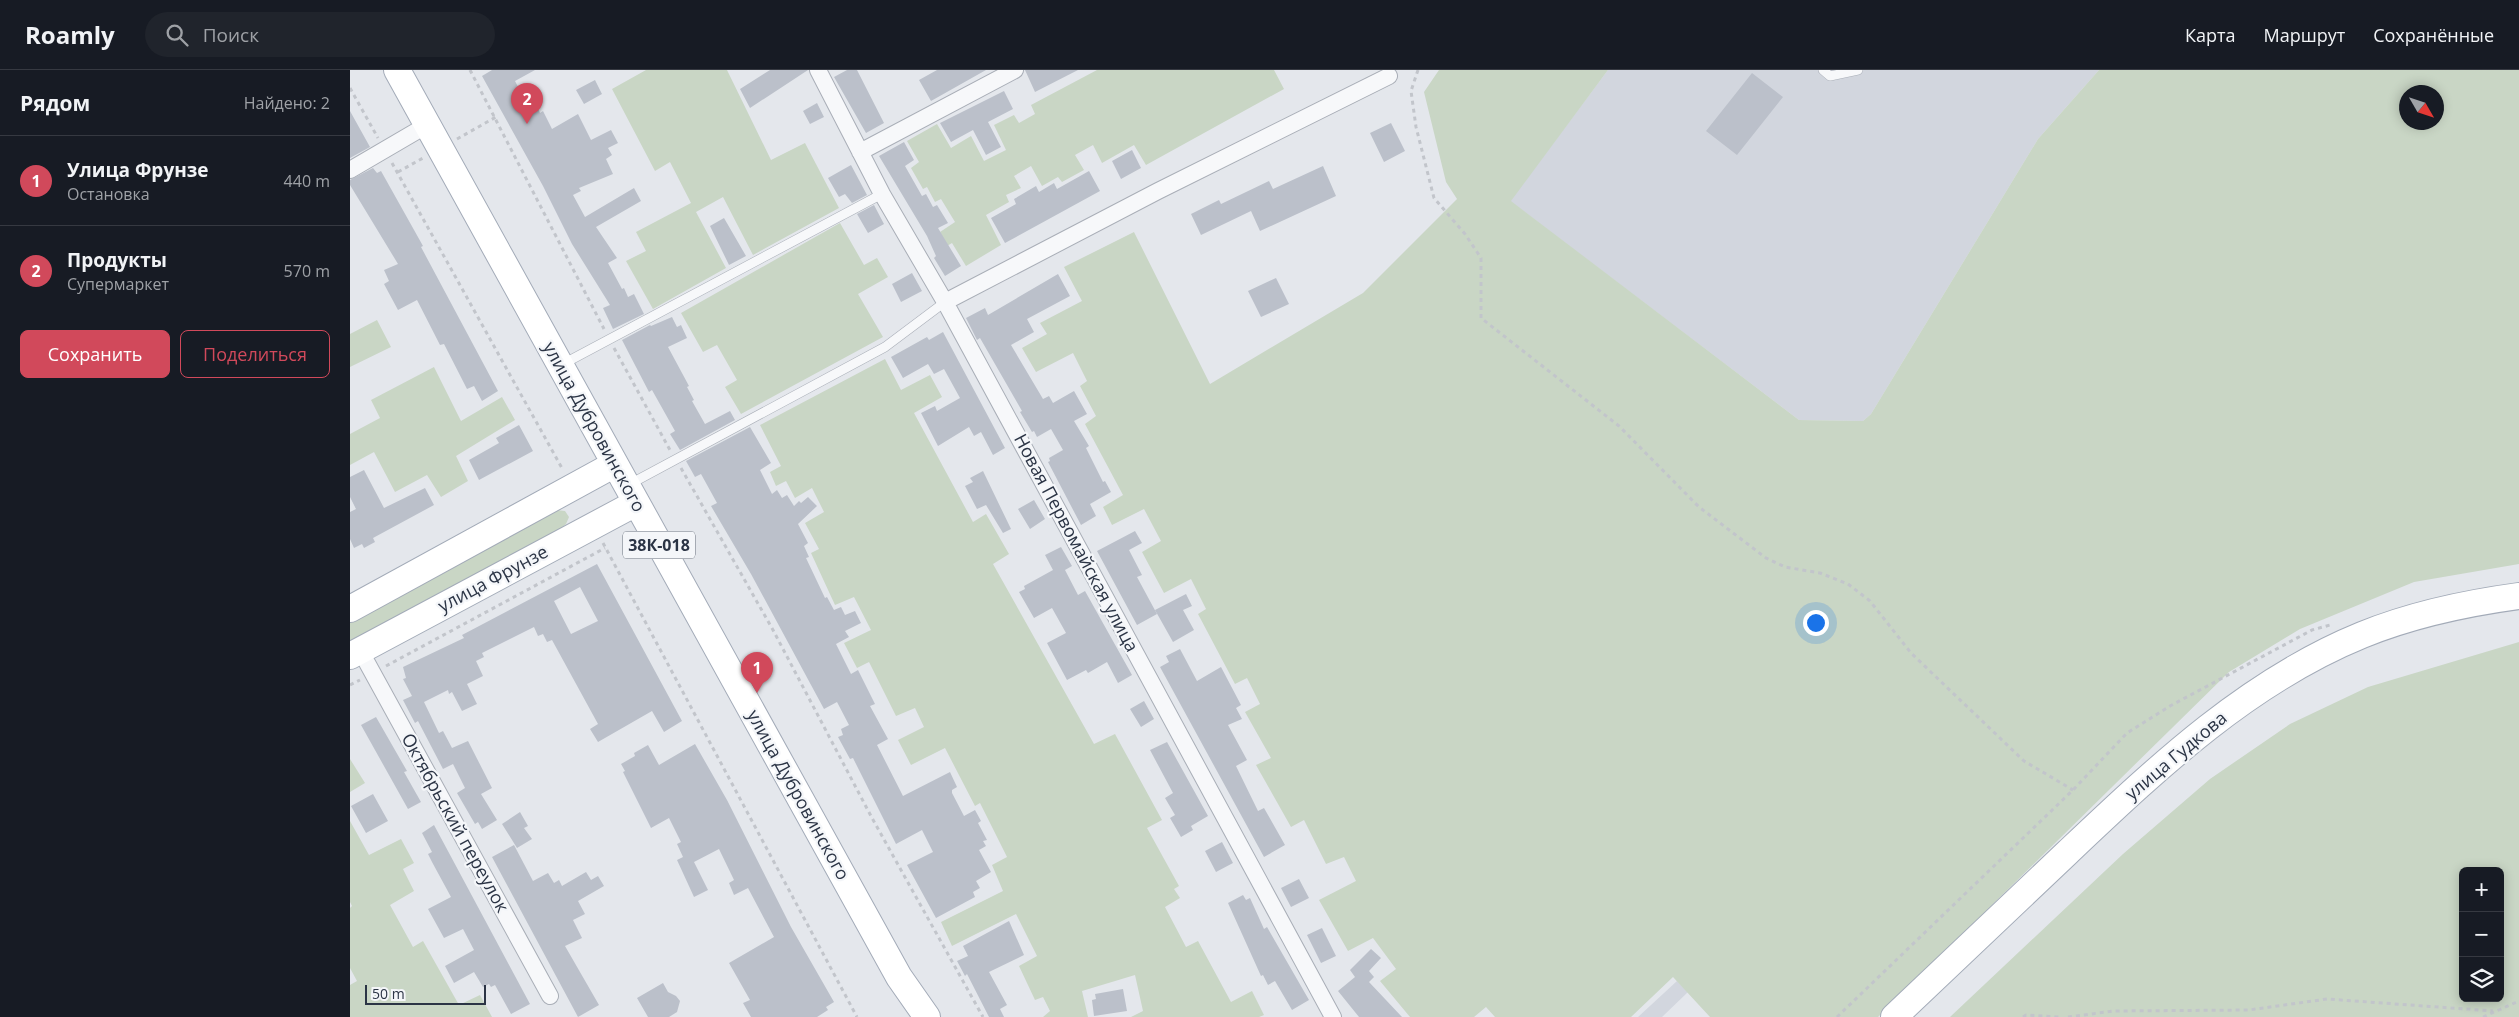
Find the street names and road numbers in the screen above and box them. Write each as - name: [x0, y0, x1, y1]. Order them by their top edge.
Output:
- street label: улица Дубровинского: [538, 337, 652, 516]
- street label: Новая Первомайская улица: [1009, 429, 1145, 656]
- road number: 38К-018: [623, 532, 695, 558]
- street label: улица Фрунзе: [433, 539, 552, 617]
- street label: улица Дубровинского: [742, 705, 856, 884]
- street label: улица Гудкова: [2119, 706, 2231, 805]
- street label: Октябрьский переулок: [397, 729, 516, 917]

